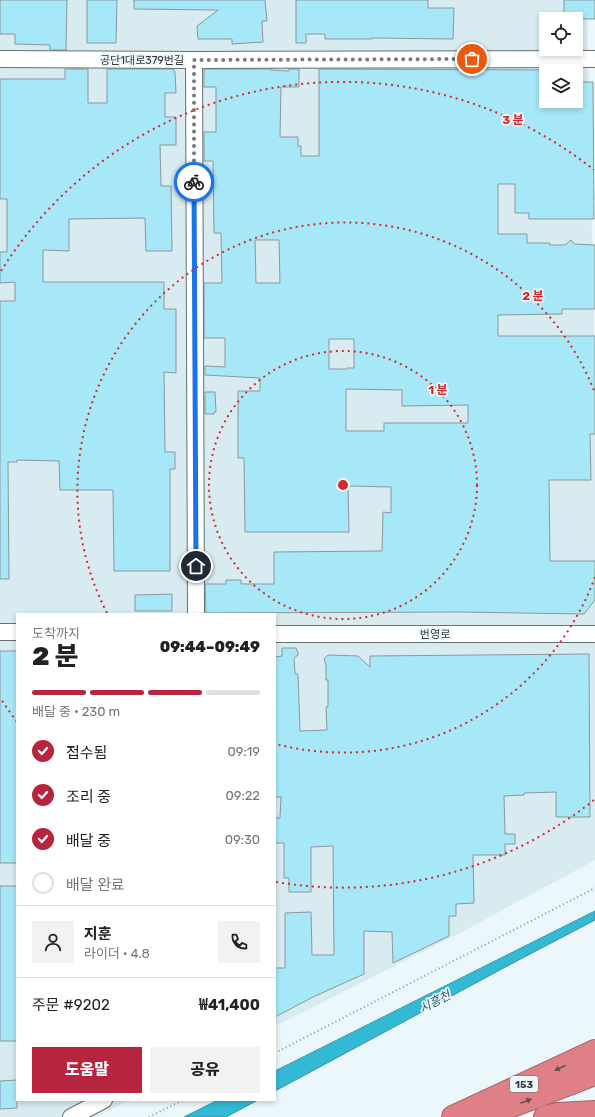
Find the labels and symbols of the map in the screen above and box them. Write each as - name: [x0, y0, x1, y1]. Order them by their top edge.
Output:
- pin: [455, 42, 489, 76]
- street label: 공단1대로379번길: [100, 54, 184, 67]
- text: 3 분: [502, 113, 524, 127]
- courier: [174, 162, 214, 202]
- text: 2 분: [522, 289, 544, 303]
- text: 1 분: [428, 383, 448, 397]
- centre of rings: [336, 478, 350, 492]
- pin: [179, 549, 213, 583]
- street label: 번영로: [420, 628, 450, 641]
- water label: 시흥천: [417, 987, 455, 1016]
- one-way arrow: [554, 1065, 565, 1071]
- road number: 153: [510, 1076, 538, 1092]
- one-way arrow: [520, 1098, 532, 1104]

